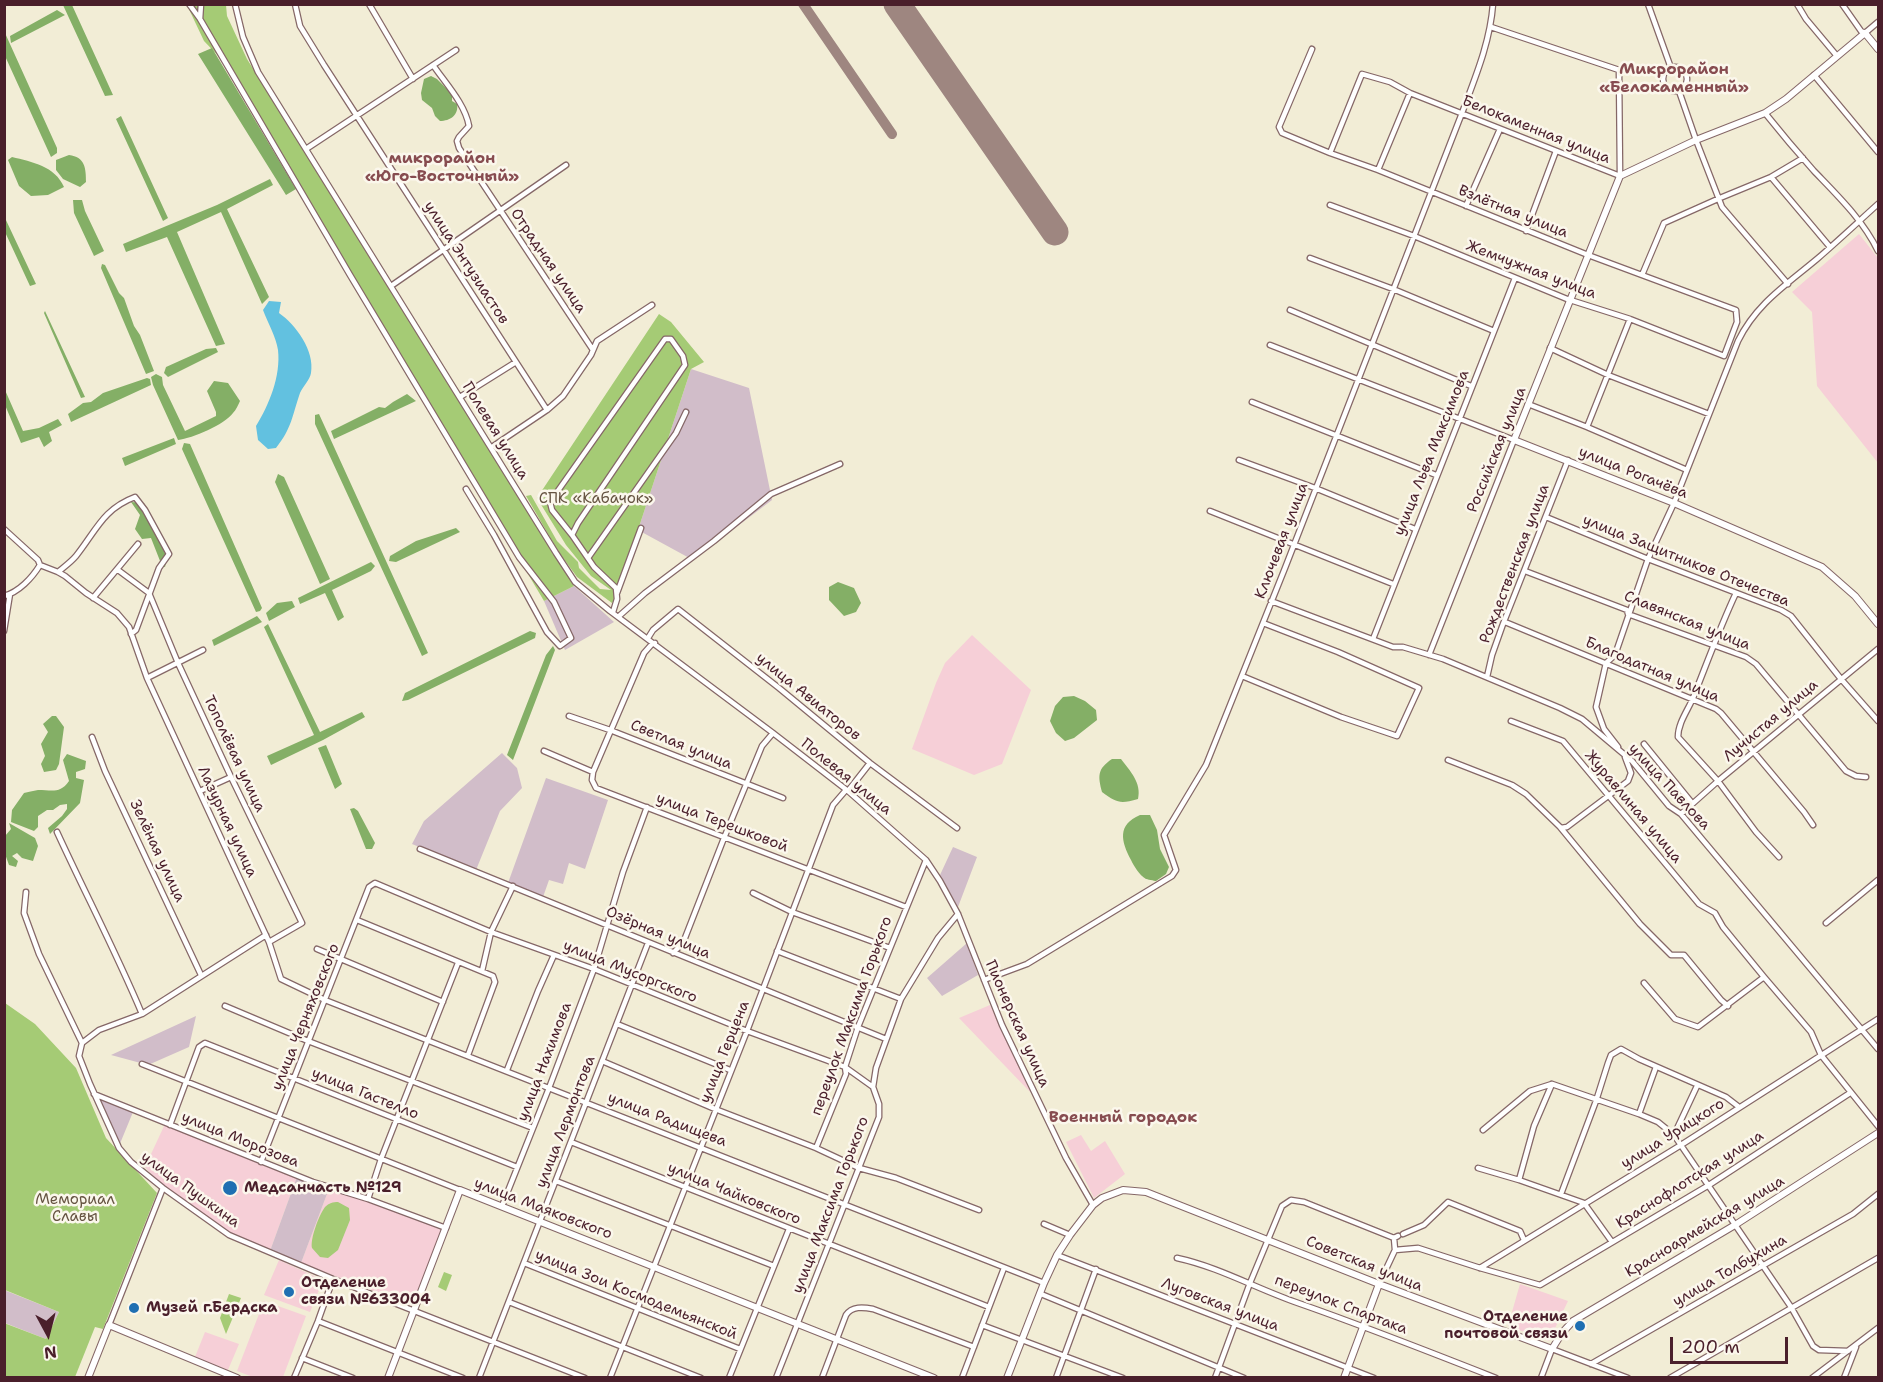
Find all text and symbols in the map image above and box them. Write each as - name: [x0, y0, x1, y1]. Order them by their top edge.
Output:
- district label: Микрорайон «Белокаменный»: [1599, 60, 1749, 98]
- street label: Белокаменная улица: [1459, 92, 1613, 168]
- district label: микрорайон «Юго-Восточный»: [365, 149, 519, 187]
- street label: Взлётная улица: [1455, 182, 1571, 242]
- street label: улица Энтузиастов: [420, 198, 512, 328]
- street label: Отрадная улица: [506, 205, 590, 317]
- street label: Жемчужная улица: [1464, 237, 1598, 303]
- street label: улица Льва Максимова: [1390, 368, 1474, 538]
- street label: Полевая улица: [458, 379, 532, 483]
- street label: Российская улица: [1464, 384, 1530, 516]
- street label: улица Рогачёва: [1576, 443, 1690, 503]
- street label: Ключевая улица: [1252, 480, 1312, 602]
- street label: Рождественская улица: [1476, 482, 1554, 646]
- park label: СПК «Кабачок»: [539, 490, 653, 508]
- street label: улица Защитников Отечества: [1580, 511, 1792, 611]
- street label: Славянская улица: [1621, 587, 1753, 655]
- street label: Благодатная улица: [1582, 634, 1722, 706]
- street label: улица Авиаторов: [752, 649, 864, 745]
- street label: Лучистая улица: [1720, 676, 1822, 766]
- street label: Тополёвая улица: [199, 693, 269, 815]
- street label: Светлая улица: [627, 716, 735, 774]
- street label: Полевая улица: [797, 735, 895, 819]
- street label: улица Павлова: [1624, 740, 1714, 834]
- street label: Журавлиная улица: [1581, 747, 1685, 867]
- street label: Лазурная улица: [193, 764, 261, 880]
- street label: улица Терешковой: [654, 790, 790, 856]
- street label: Зелёная улица: [125, 797, 189, 905]
- street label: Озёрная улица: [603, 903, 713, 963]
- street label: переулок Максима Горького: [808, 914, 896, 1118]
- street label: улица Мусоргского: [560, 937, 700, 1007]
- street label: улица Черняховского: [268, 941, 344, 1093]
- street label: Пионерская улица: [981, 958, 1053, 1090]
- street label: улица Герцена: [696, 998, 754, 1106]
- street label: улица Нахимова: [514, 1000, 576, 1124]
- street label: улица Лермонтова: [532, 1053, 600, 1191]
- street label: улица Гастелло: [309, 1064, 421, 1124]
- street label: улица Радищева: [605, 1089, 729, 1151]
- street label: улица Урицкого: [1618, 1095, 1728, 1173]
- street label: улица Морозова: [179, 1108, 301, 1172]
- district label: Военный городок: [1049, 1108, 1197, 1128]
- street label: улица Максима Горького: [789, 1114, 873, 1296]
- street label: Краснофлотская улица: [1613, 1127, 1767, 1233]
- street label: улица Пушкина: [137, 1148, 243, 1232]
- street label: улица Чайковского: [665, 1159, 803, 1229]
- street label: Красноармейская улица: [1622, 1172, 1788, 1282]
- street label: улица Маяковского: [472, 1174, 614, 1244]
- marker: Медсанчасть №129: [221, 1179, 239, 1197]
- place label: Медсанчасть №129: [244, 1179, 401, 1197]
- park label: Мемориал Славы: [35, 1191, 115, 1226]
- street label: улица Толбухина: [1670, 1231, 1790, 1311]
- street label: Советская улица: [1303, 1232, 1425, 1296]
- street label: улица Зои Космодемьянской: [532, 1246, 740, 1344]
- street label: переулок Спартака: [1272, 1271, 1410, 1339]
- place label: Отделение связи №633004: [301, 1274, 431, 1309]
- street label: Луговская улица: [1159, 1274, 1281, 1336]
- marker: Отделение связи №633004: [282, 1285, 296, 1299]
- place label: Музей г.Бердска: [146, 1299, 278, 1317]
- marker: Музей г.Бердска: [127, 1301, 141, 1315]
- north arrow: [18, 1304, 78, 1364]
- place label: Отделение почтовой связи: [1444, 1308, 1568, 1343]
- marker: Отделение почтовой связи: [1573, 1319, 1587, 1333]
- scale bar: [1673, 1325, 1792, 1363]
- text: 200 m: [1681, 1335, 1740, 1359]
- text: N: [43, 1341, 58, 1364]

